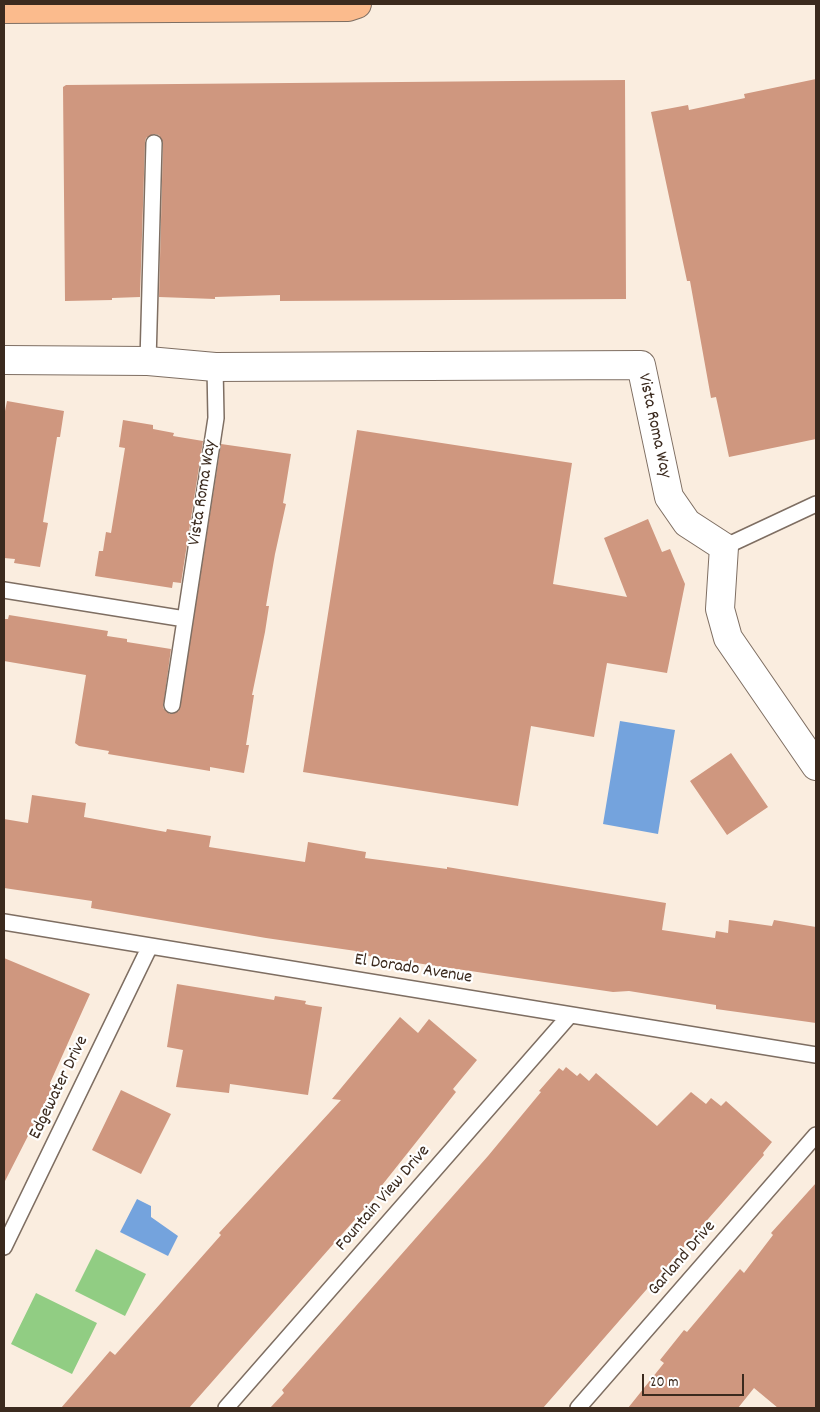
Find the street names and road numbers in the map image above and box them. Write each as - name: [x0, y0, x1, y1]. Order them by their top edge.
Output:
- street label: Vista Roma Way: [631, 372, 675, 480]
- street label: Vista Roma Way: [185, 439, 223, 547]
- street label: El Dorado Avenue: [353, 950, 473, 990]
- street label: Edgewater Drive: [26, 1033, 94, 1143]
- street label: Fountain View Drive: [332, 1142, 436, 1256]
- street label: Garland Drive: [645, 1217, 721, 1301]

